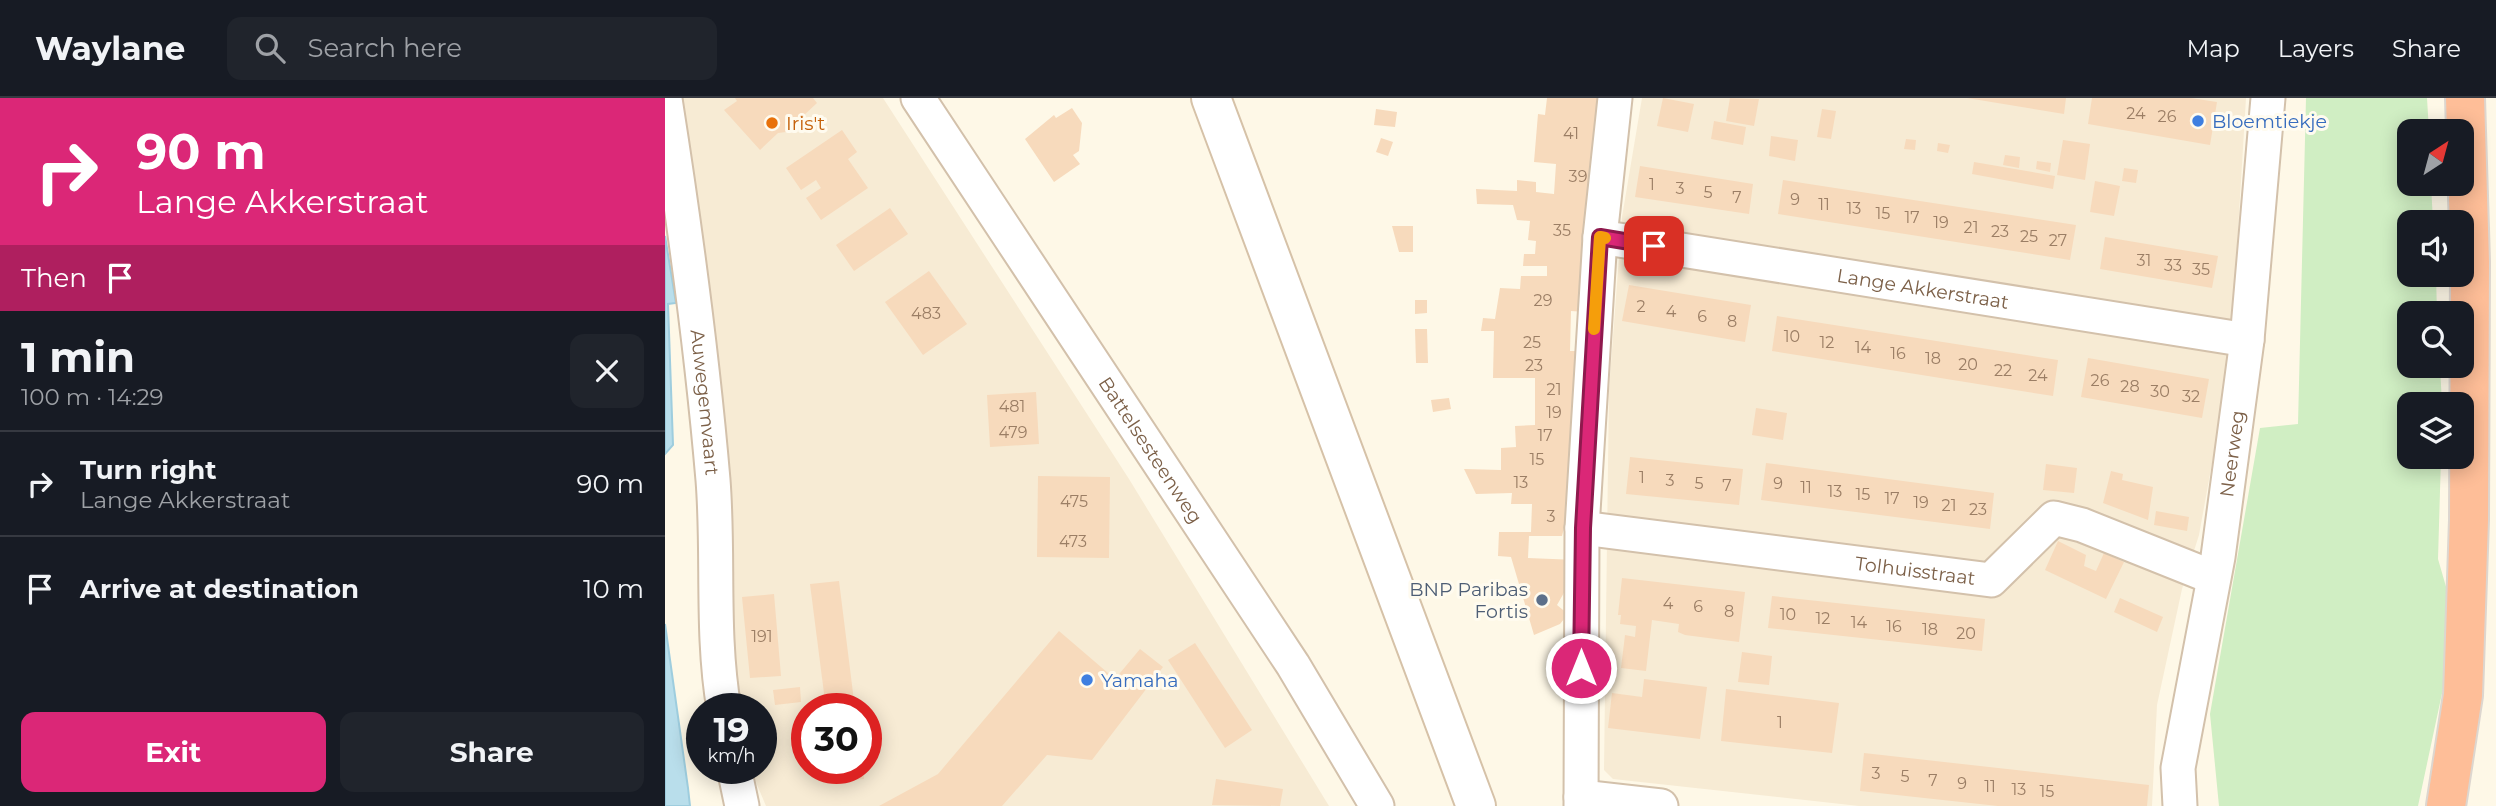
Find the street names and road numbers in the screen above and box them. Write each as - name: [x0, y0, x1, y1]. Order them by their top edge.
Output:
- street label: Lange Akkerstraat: [1835, 264, 2011, 314]
- street label: Auwegemvaart: [685, 328, 724, 477]
- street label: Battelsesteenweg: [1094, 373, 1207, 528]
- street label: Neerweg: [2215, 409, 2249, 499]
- street label: Tolhuisstraat: [1854, 552, 1977, 590]

